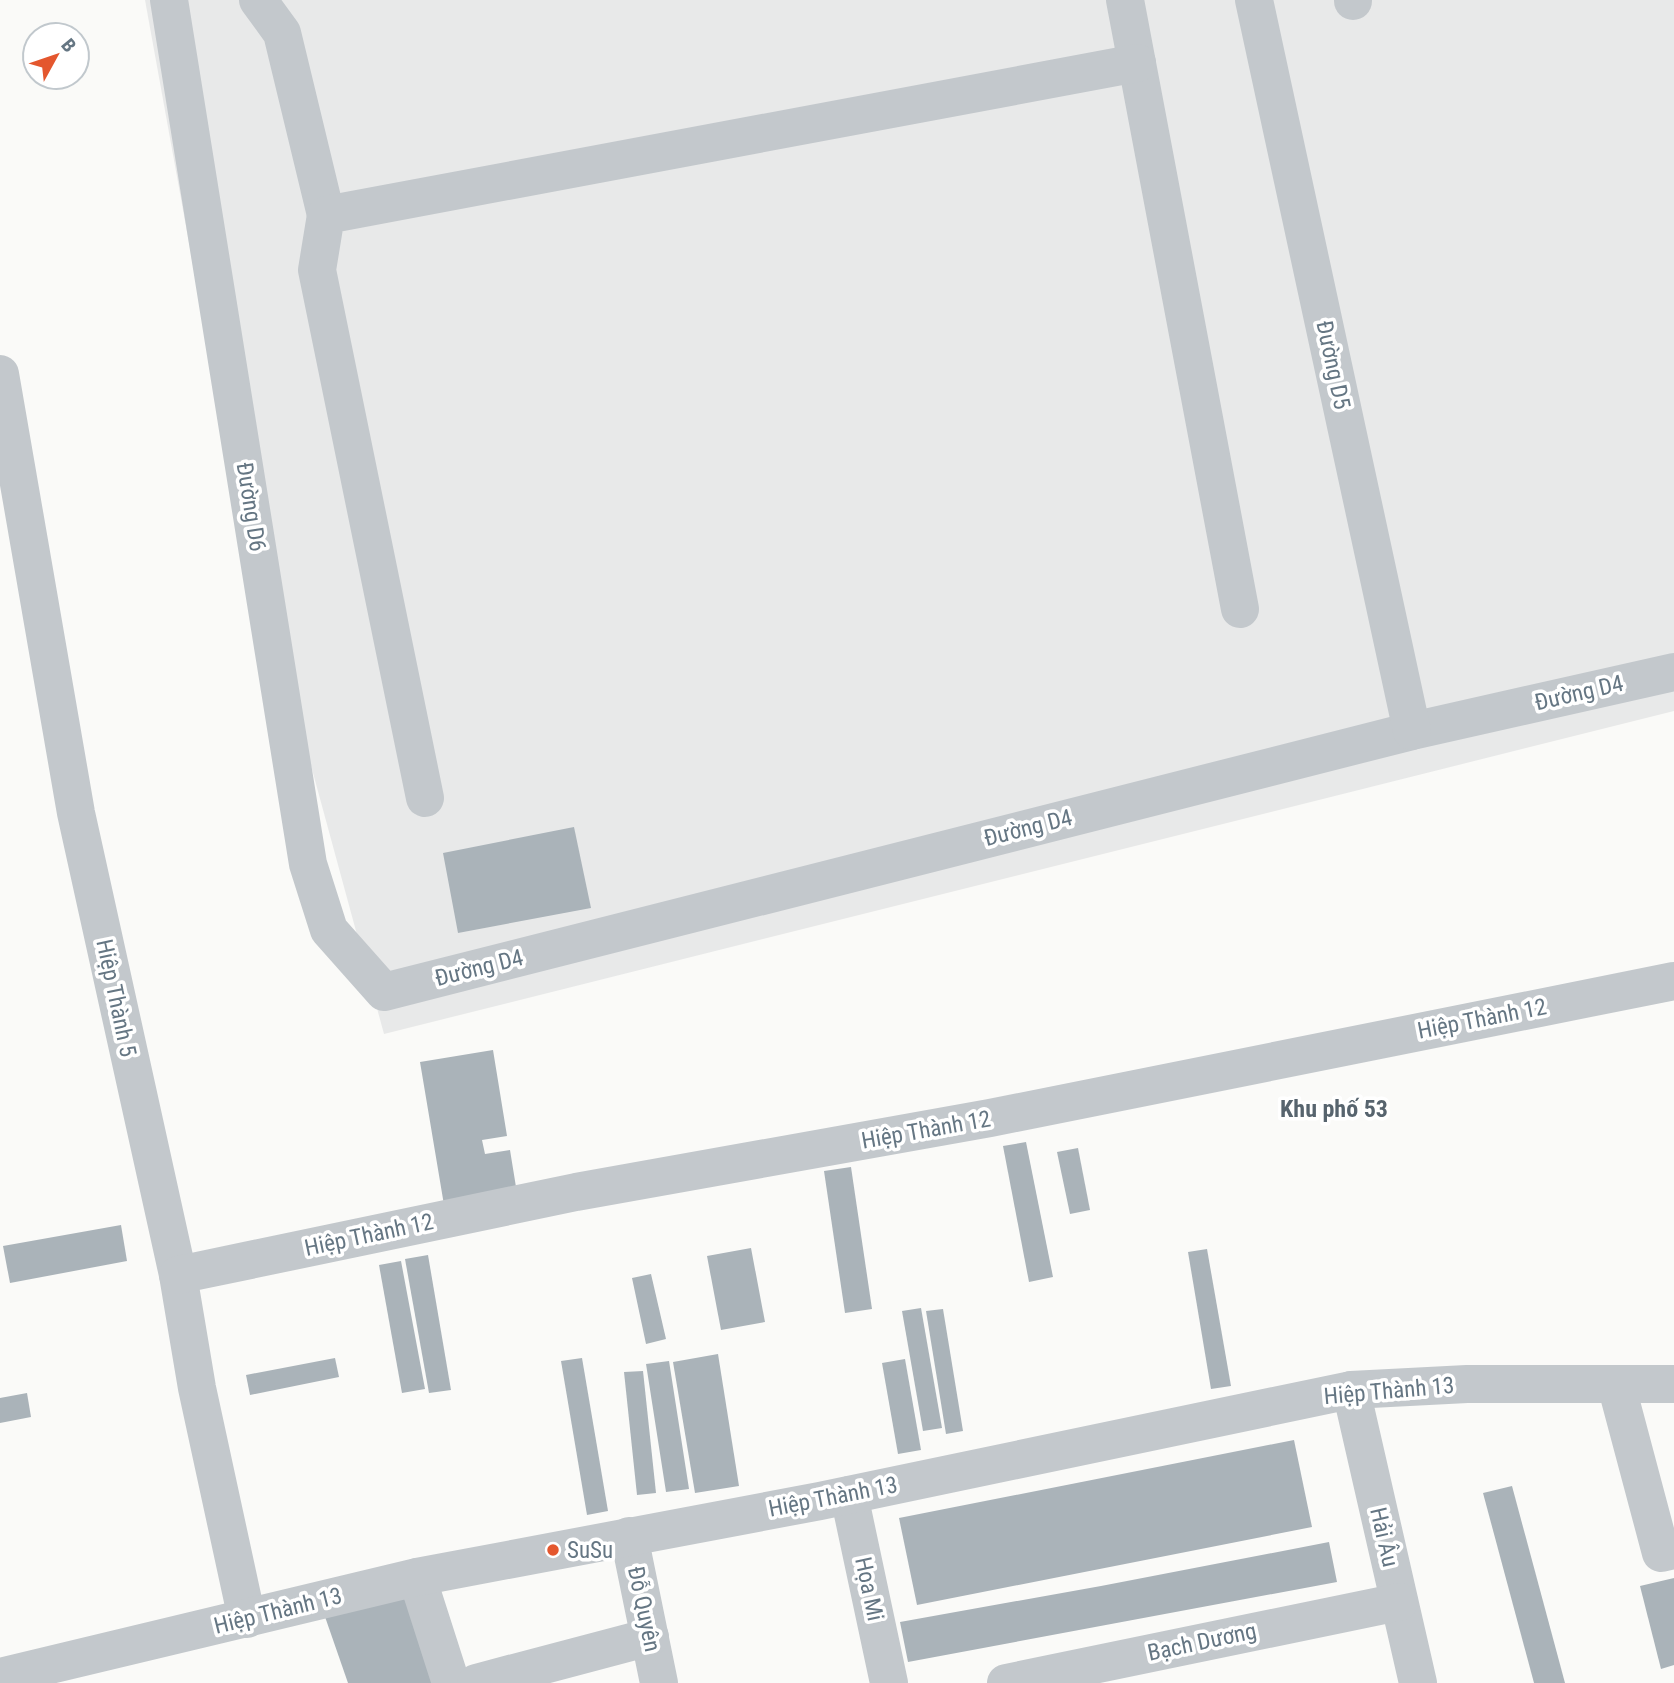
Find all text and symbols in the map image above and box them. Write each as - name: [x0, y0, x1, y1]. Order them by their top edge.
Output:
- north arrow: [21, 21, 91, 91]
- text: B: [56, 34, 81, 57]
- street label: Đường D5: [1310, 318, 1356, 412]
- street label: Đường D6: [231, 460, 271, 554]
- street label: Đường D4: [1532, 670, 1626, 716]
- street label: Đường D4: [981, 804, 1075, 852]
- street label: Hiệp Thành 5: [90, 937, 142, 1059]
- street label: Đường D4: [432, 944, 526, 992]
- street label: Hiệp Thành 12: [1415, 993, 1549, 1045]
- district label: Khu phố 53: [1280, 1095, 1388, 1123]
- street label: Hiệp Thành 12: [859, 1105, 993, 1155]
- street label: Hiệp Thành 12: [302, 1208, 436, 1262]
- street label: Hiệp Thành 13: [1323, 1372, 1455, 1410]
- street label: Hiệp Thành 13: [766, 1471, 900, 1523]
- street label: Hải Âu: [1364, 1504, 1405, 1569]
- place label: SuSu: [567, 1537, 613, 1564]
- marker: SuSu: [545, 1542, 561, 1558]
- street label: Họa Mi: [849, 1555, 889, 1623]
- street label: Đỗ Quyên: [622, 1564, 666, 1654]
- street label: Hiệp Thành 13: [211, 1582, 345, 1640]
- street label: Bạch Dương: [1145, 1617, 1259, 1667]

